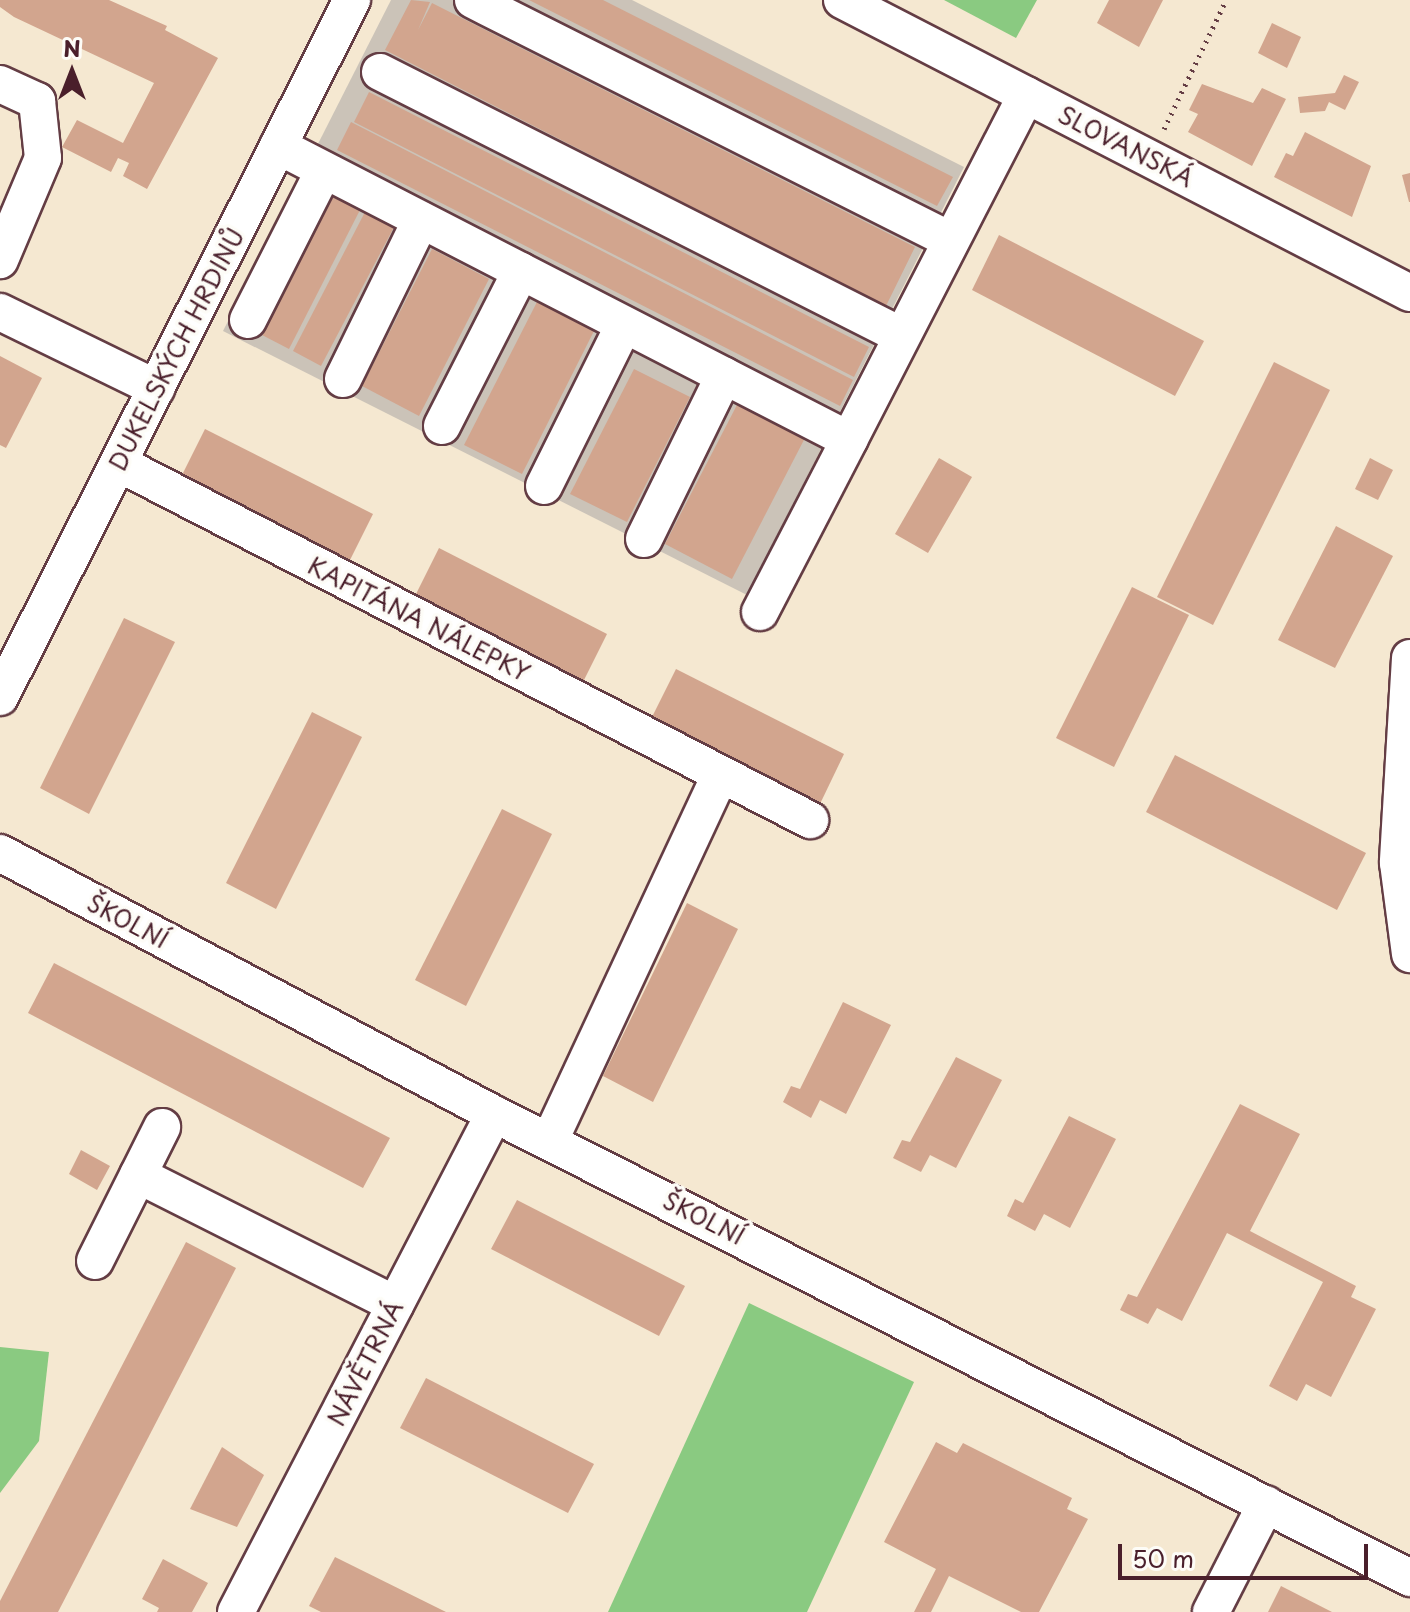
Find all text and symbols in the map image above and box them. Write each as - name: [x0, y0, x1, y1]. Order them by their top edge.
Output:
- text: N: [63, 31, 81, 64]
- north arrow: [32, 32, 112, 112]
- street label: SLOVANSKÁ: [1053, 100, 1199, 192]
- street label: DUKELSKÝCH HRDINŮ: [102, 222, 250, 476]
- street label: KAPITÁNA NÁLEPKY: [304, 551, 534, 687]
- street label: ŠKOLNÍ: [83, 888, 173, 954]
- street label: ŠKOLNÍ: [658, 1185, 750, 1251]
- street label: NÁVĚTRNÁ: [321, 1296, 409, 1430]
- scale bar: [1122, 1528, 1372, 1578]
- text: 50 m: [1132, 1540, 1194, 1576]

